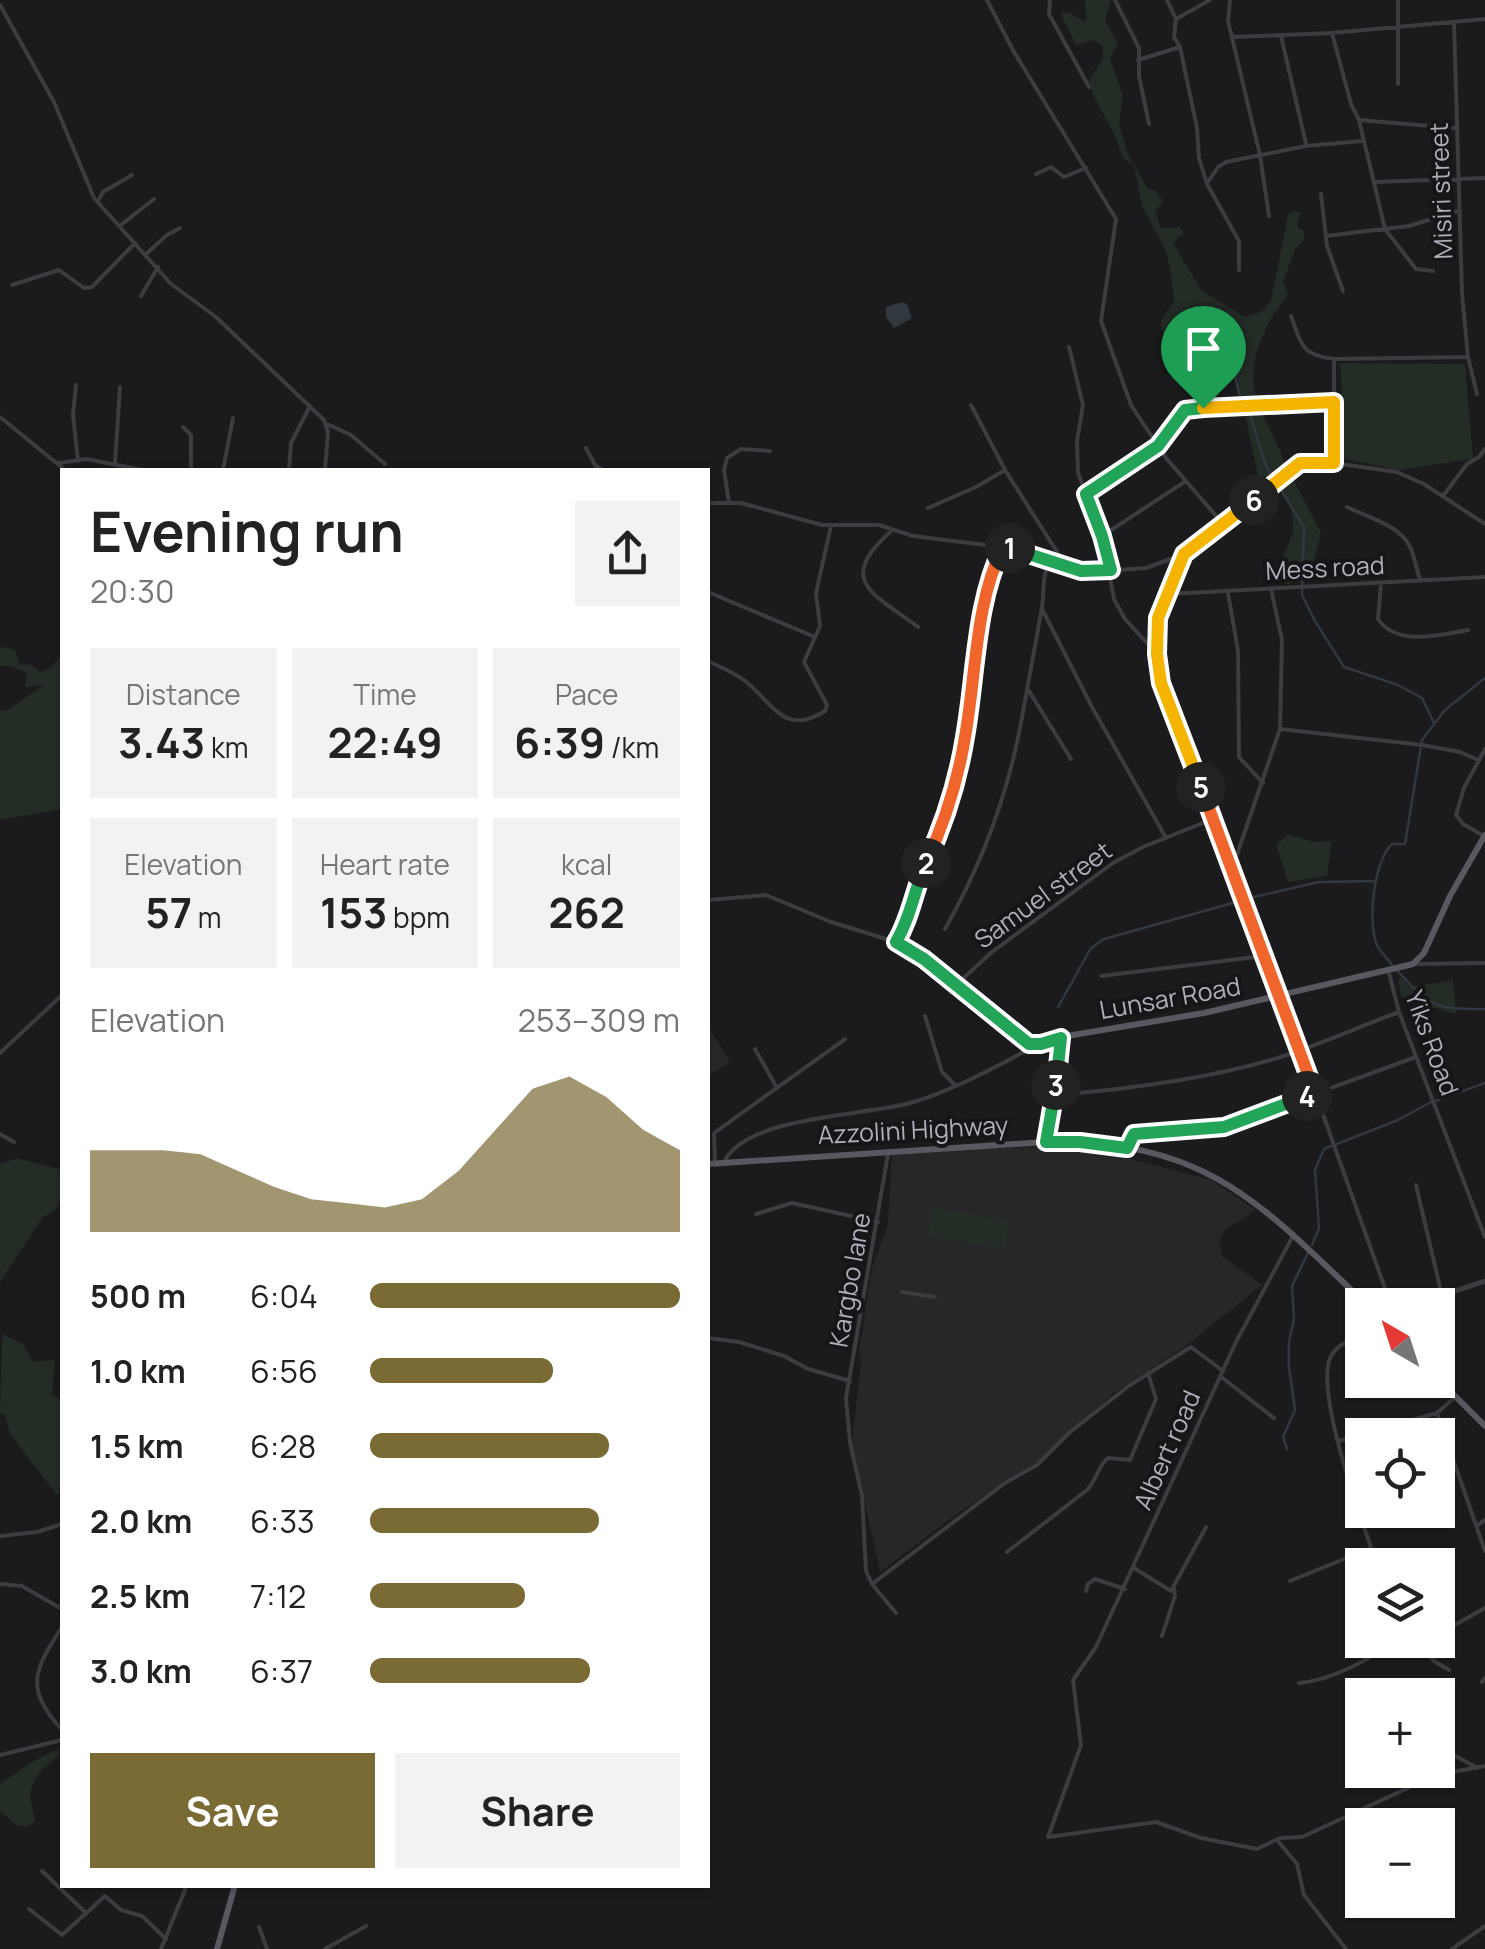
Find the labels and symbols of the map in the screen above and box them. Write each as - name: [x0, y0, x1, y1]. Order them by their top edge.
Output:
- street label: Misiri street: [1421, 122, 1460, 260]
- pin: [1161, 306, 1246, 409]
- pin: 6: [1229, 475, 1279, 525]
- pin: 1: [985, 523, 1035, 573]
- street label: Mess road: [1265, 547, 1385, 588]
- pin: 5: [1176, 762, 1226, 812]
- street label: Samuel street: [967, 833, 1119, 956]
- pin: 2: [901, 838, 951, 888]
- street label: Lunsar Road: [1097, 968, 1243, 1027]
- street label: Yiks Road: [1397, 986, 1468, 1100]
- pin: 3: [1031, 1060, 1081, 1110]
- pin: 4: [1282, 1071, 1332, 1121]
- street label: Azzolini Highway: [817, 1107, 1009, 1152]
- street label: Kargbo lane: [820, 1210, 879, 1350]
- north arrow: [1345, 1288, 1455, 1398]
- street label: Albert road: [1125, 1384, 1208, 1515]

